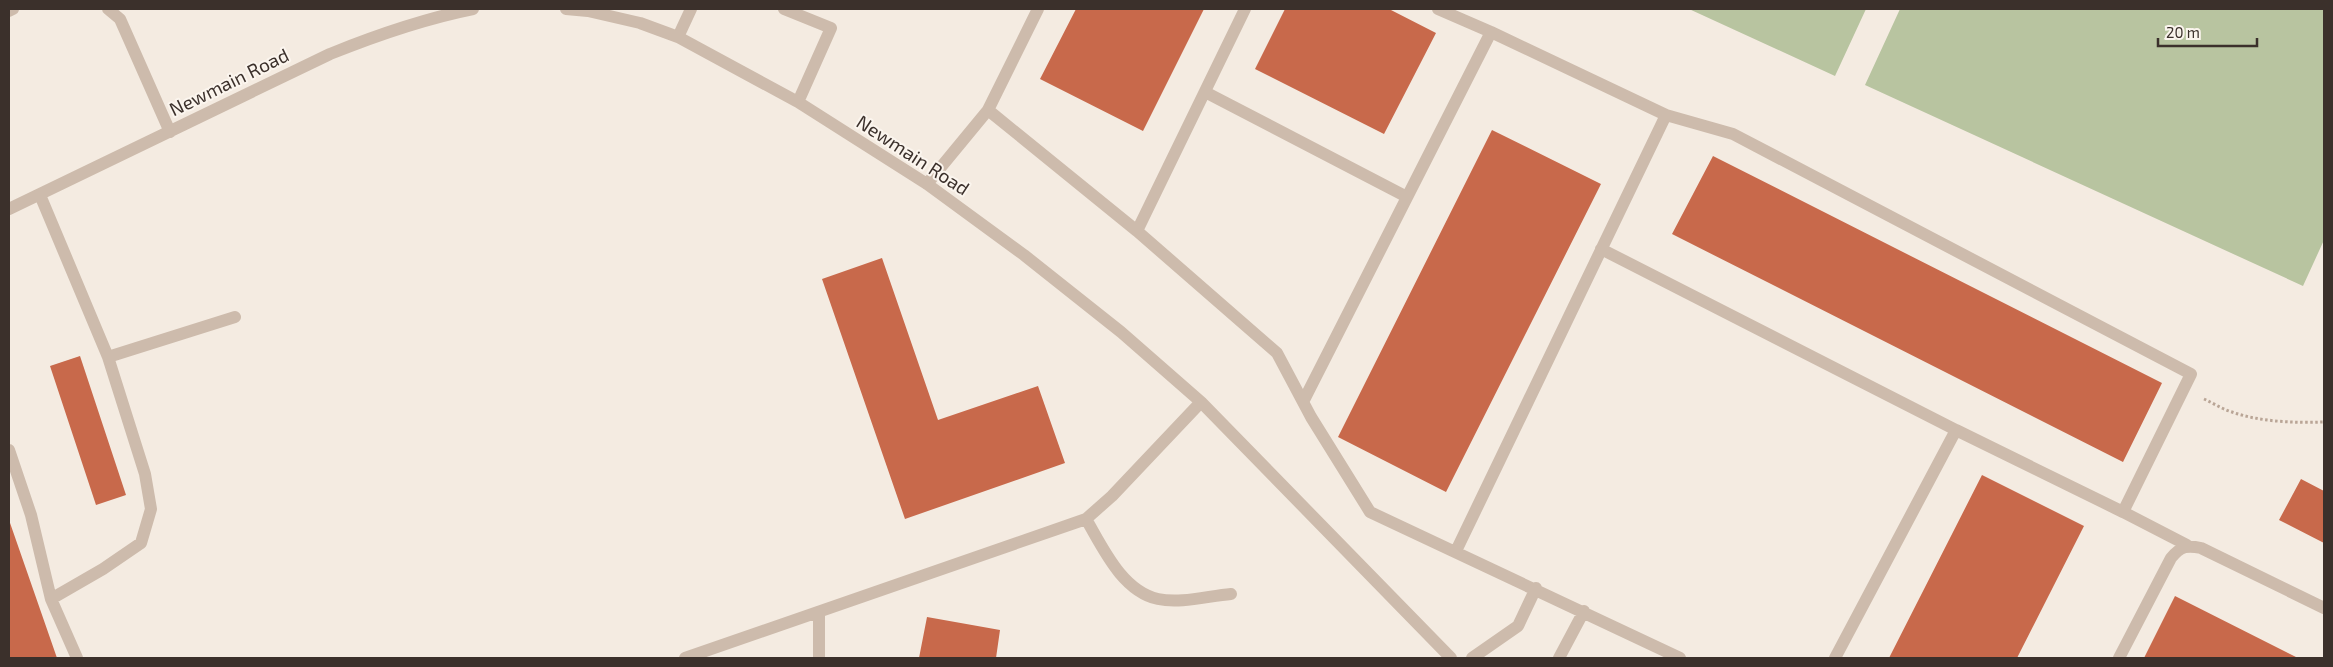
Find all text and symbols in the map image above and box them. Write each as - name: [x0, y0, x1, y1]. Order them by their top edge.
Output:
- scale bar: [2158, 15, 2257, 47]
- text: 20 m: [2166, 23, 2200, 41]
- street label: Newmain Road: [165, 43, 292, 120]
- street label: Newmain Road: [852, 110, 974, 200]

